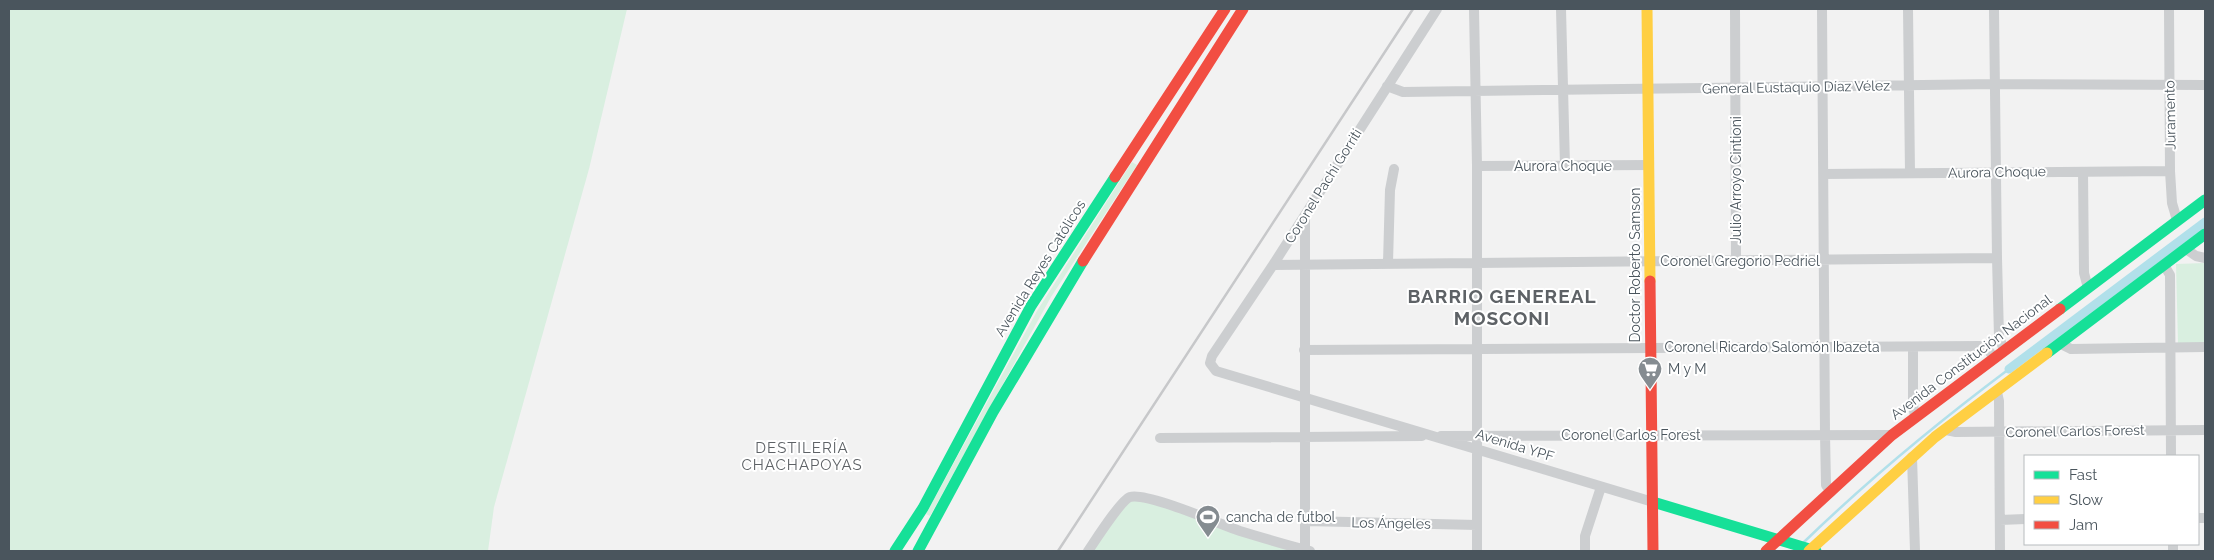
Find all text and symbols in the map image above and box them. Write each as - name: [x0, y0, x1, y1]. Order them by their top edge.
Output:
- street label: General Eustaquio Díaz Vélez: [1702, 77, 1890, 97]
- street label: Juramento: [2161, 80, 2179, 150]
- street label: Julio Arroyo Cintioni: [1728, 116, 1744, 244]
- street label: Coronel Pachi Gorriti: [1281, 126, 1365, 246]
- street label: Aurora Choque: [1514, 158, 1612, 174]
- street label: Aurora Choque: [1948, 163, 2046, 181]
- street label: Doctor Roberto Samson: [1627, 188, 1643, 342]
- street label: Avenida Reyes Católicos: [991, 197, 1089, 339]
- street label: Coronel Gregorio Pedriel: [1660, 253, 1820, 269]
- district label: BARRIO GENEREAL MOSCONI: [1407, 285, 1597, 329]
- street label: Avenida Constitución Nacional: [1888, 291, 2055, 423]
- street label: Coronel Ricardo Salomón Ibazeta: [1664, 339, 1880, 355]
- supermarket icon: M y M: [1637, 356, 1663, 390]
- place label: M y M: [1668, 361, 1707, 377]
- street label: Coronel Carlos Forest: [2005, 422, 2145, 440]
- street label: Avenida YPF: [1474, 425, 1556, 465]
- street label: Coronel Carlos Forest: [1561, 427, 1701, 443]
- district label: DESTILERÍA CHACHAPOYAS: [741, 439, 863, 474]
- legend: [2024, 455, 2199, 545]
- text: Fast: [2069, 466, 2097, 484]
- text: Slow: [2069, 491, 2103, 509]
- sports icon: cancha de futbol: [1195, 504, 1221, 538]
- place label: cancha de futbol: [1226, 509, 1336, 525]
- street label: Los Ángeles: [1351, 513, 1431, 532]
- text: Jam: [2069, 516, 2098, 534]

